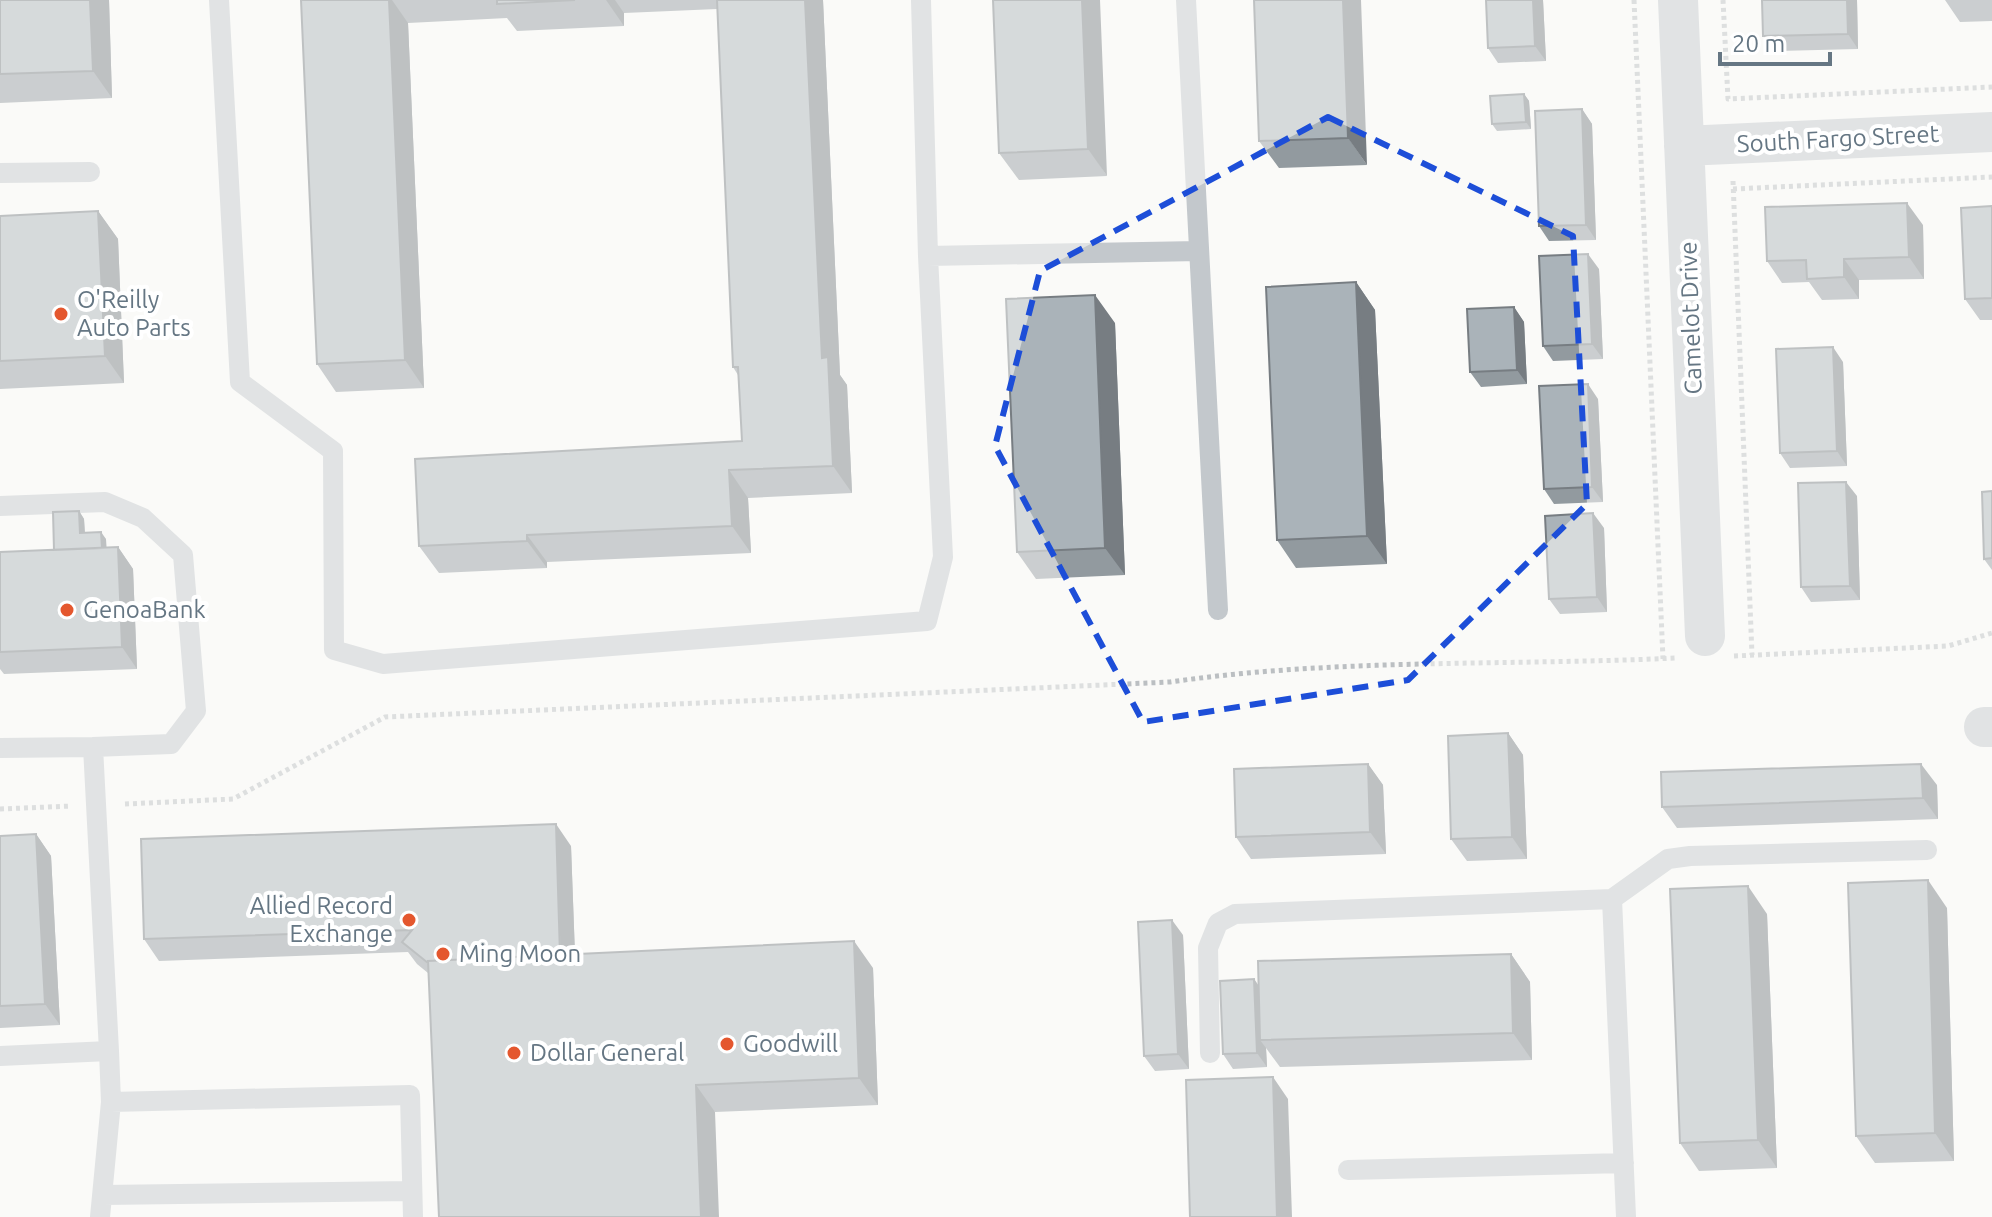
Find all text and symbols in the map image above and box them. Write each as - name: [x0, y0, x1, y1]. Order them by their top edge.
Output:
- scale bar: [1720, 16, 1830, 66]
- text: 20 m: [1732, 30, 1785, 57]
- street label: South Fargo Street: [1736, 120, 1940, 157]
- street label: Camelot Drive: [1674, 241, 1707, 395]
- place label: O'Reilly Auto Parts: [77, 286, 191, 341]
- marker: O'Reilly Auto Parts: [52, 305, 70, 323]
- place label: GenoaBank: [83, 596, 206, 623]
- marker: GenoaBank: [58, 601, 76, 619]
- place label: Allied Record Exchange: [250, 892, 393, 947]
- marker: Allied Record Exchange: [400, 911, 418, 929]
- place label: Ming Moon: [459, 940, 581, 967]
- marker: Ming Moon: [434, 945, 452, 963]
- place label: Goodwill: [743, 1030, 838, 1057]
- marker: Goodwill: [718, 1035, 736, 1053]
- place label: Dollar General: [530, 1039, 684, 1066]
- marker: Dollar General: [505, 1044, 523, 1062]

